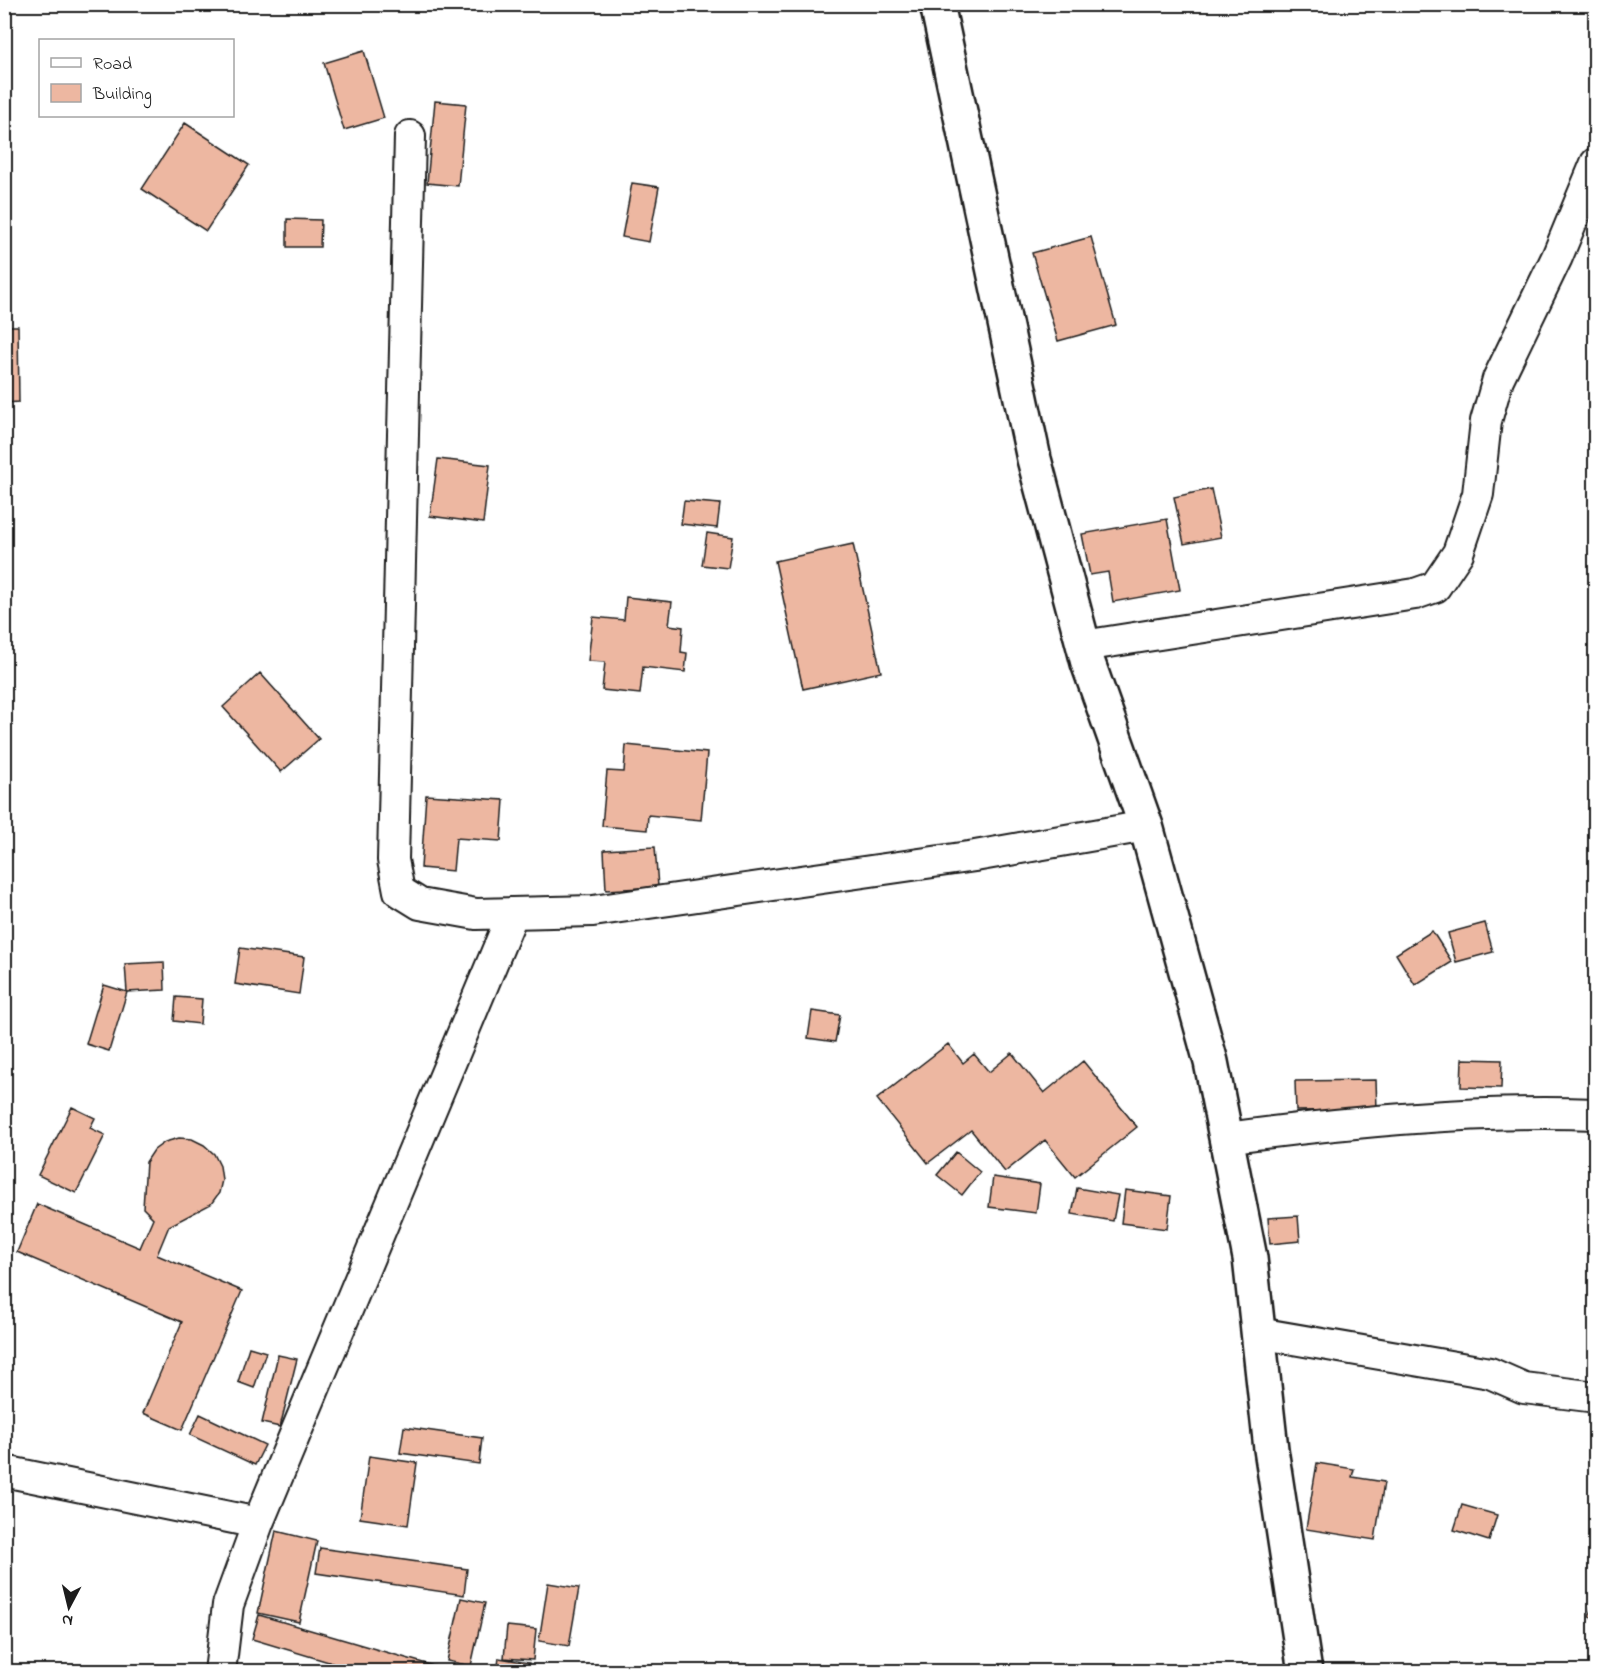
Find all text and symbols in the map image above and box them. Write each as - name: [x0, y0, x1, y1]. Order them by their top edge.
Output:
- legend: [39, 39, 234, 117]
- text: Road: [93, 52, 132, 78]
- text: Building: [92, 82, 152, 109]
- north arrow: [39, 1577, 99, 1637]
- text: N: [60, 1607, 74, 1632]

